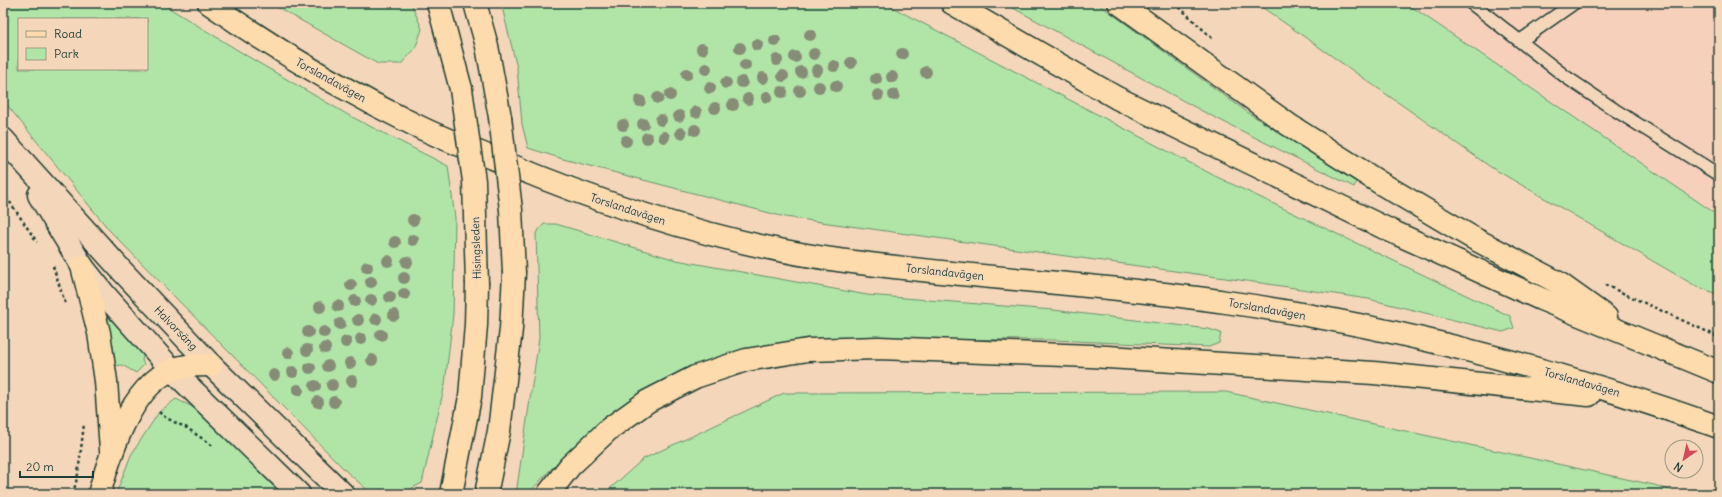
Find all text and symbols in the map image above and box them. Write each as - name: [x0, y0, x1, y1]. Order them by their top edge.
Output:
- legend: [18, 18, 148, 70]
- text: Road: [54, 26, 82, 41]
- text: Park: [54, 46, 79, 61]
- street label: Torslandavägen: [293, 55, 369, 105]
- street label: Torslandavägen: [588, 190, 668, 228]
- street label: Hisingsleden: [468, 217, 484, 279]
- street label: Torslandavägen: [905, 261, 985, 283]
- street label: Torslandavägen: [1227, 295, 1307, 323]
- street label: Halvorsäng: [151, 303, 201, 353]
- street label: Torslandavägen: [1542, 364, 1622, 400]
- north arrow: [1664, 439, 1704, 479]
- scale bar: [20, 453, 93, 479]
- text: 20 m: [26, 459, 54, 474]
- text: N: [1671, 459, 1685, 475]

